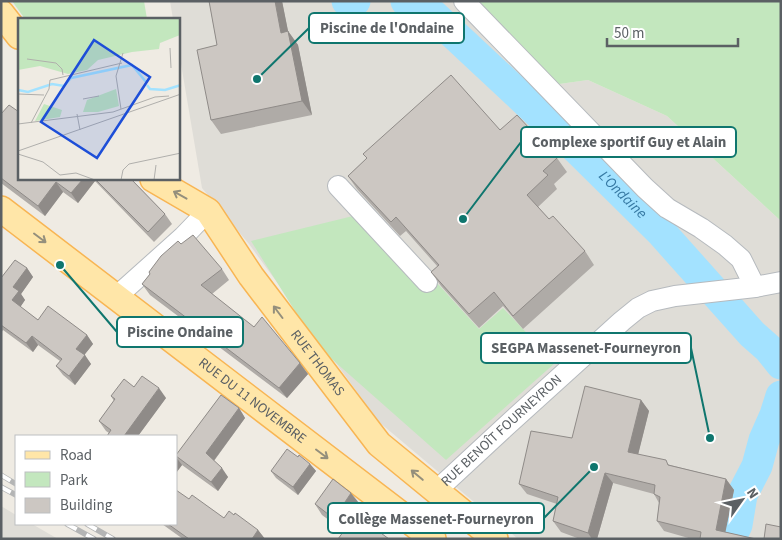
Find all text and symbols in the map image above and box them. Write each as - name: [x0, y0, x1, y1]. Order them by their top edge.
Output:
- callout: Piscine de l'Ondaine: [309, 13, 464, 43]
- scale bar: [607, 15, 738, 47]
- inset map: [18, 18, 180, 180]
- text: Piscine de l'Ondaine: [320, 18, 454, 39]
- text: 50 m: [614, 23, 644, 44]
- callout: Complexe sportif Guy et Alain: [521, 127, 736, 157]
- text: Complexe sportif Guy et Alain: [532, 132, 726, 153]
- water label: L'Ondaine: [594, 166, 652, 223]
- one-way arrow: [173, 190, 188, 200]
- one-way arrow: [33, 233, 47, 243]
- one-way arrow: [273, 306, 284, 319]
- callout: Piscine Ondaine: [117, 317, 243, 347]
- text: Piscine Ondaine: [127, 322, 233, 343]
- street label: RUE THOMAS: [286, 326, 349, 400]
- callout: SEGPA Massenet-Fourneyron: [481, 333, 691, 363]
- text: SEGPA Massenet-Fourneyron: [491, 338, 681, 359]
- street label: RUE DU 11 NOVEMBRE: [194, 353, 310, 449]
- street label: RUE BENOÎT FOURNEYRON: [437, 370, 566, 491]
- legend: [15, 435, 178, 525]
- text: Road: [60, 445, 92, 466]
- one-way arrow: [315, 449, 329, 459]
- one-way arrow: [410, 469, 423, 481]
- text: Park: [60, 470, 89, 491]
- north arrow: [717, 475, 767, 525]
- text: N: [741, 484, 763, 503]
- text: Building: [60, 495, 113, 516]
- callout: Collège Massenet-Fourneyron: [328, 503, 544, 533]
- text: Collège Massenet-Fourneyron: [338, 509, 534, 530]

